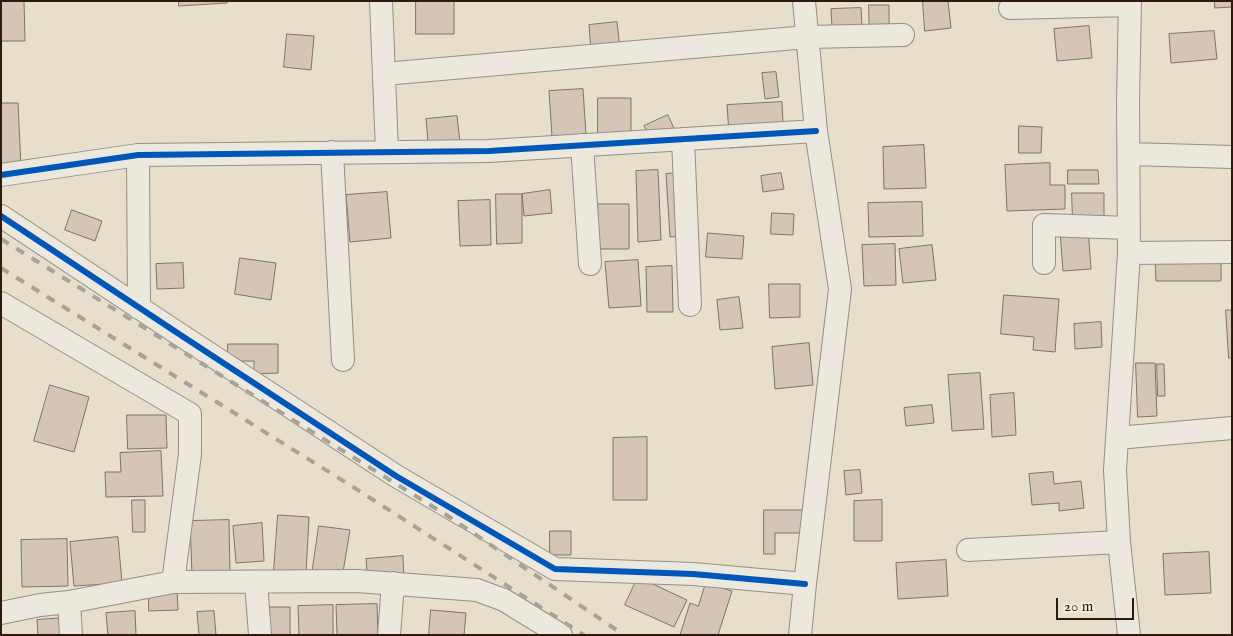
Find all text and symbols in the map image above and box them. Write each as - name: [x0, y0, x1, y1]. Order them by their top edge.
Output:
- scale bar: [1058, 588, 1136, 620]
- text: 20 m: [1064, 597, 1093, 616]

